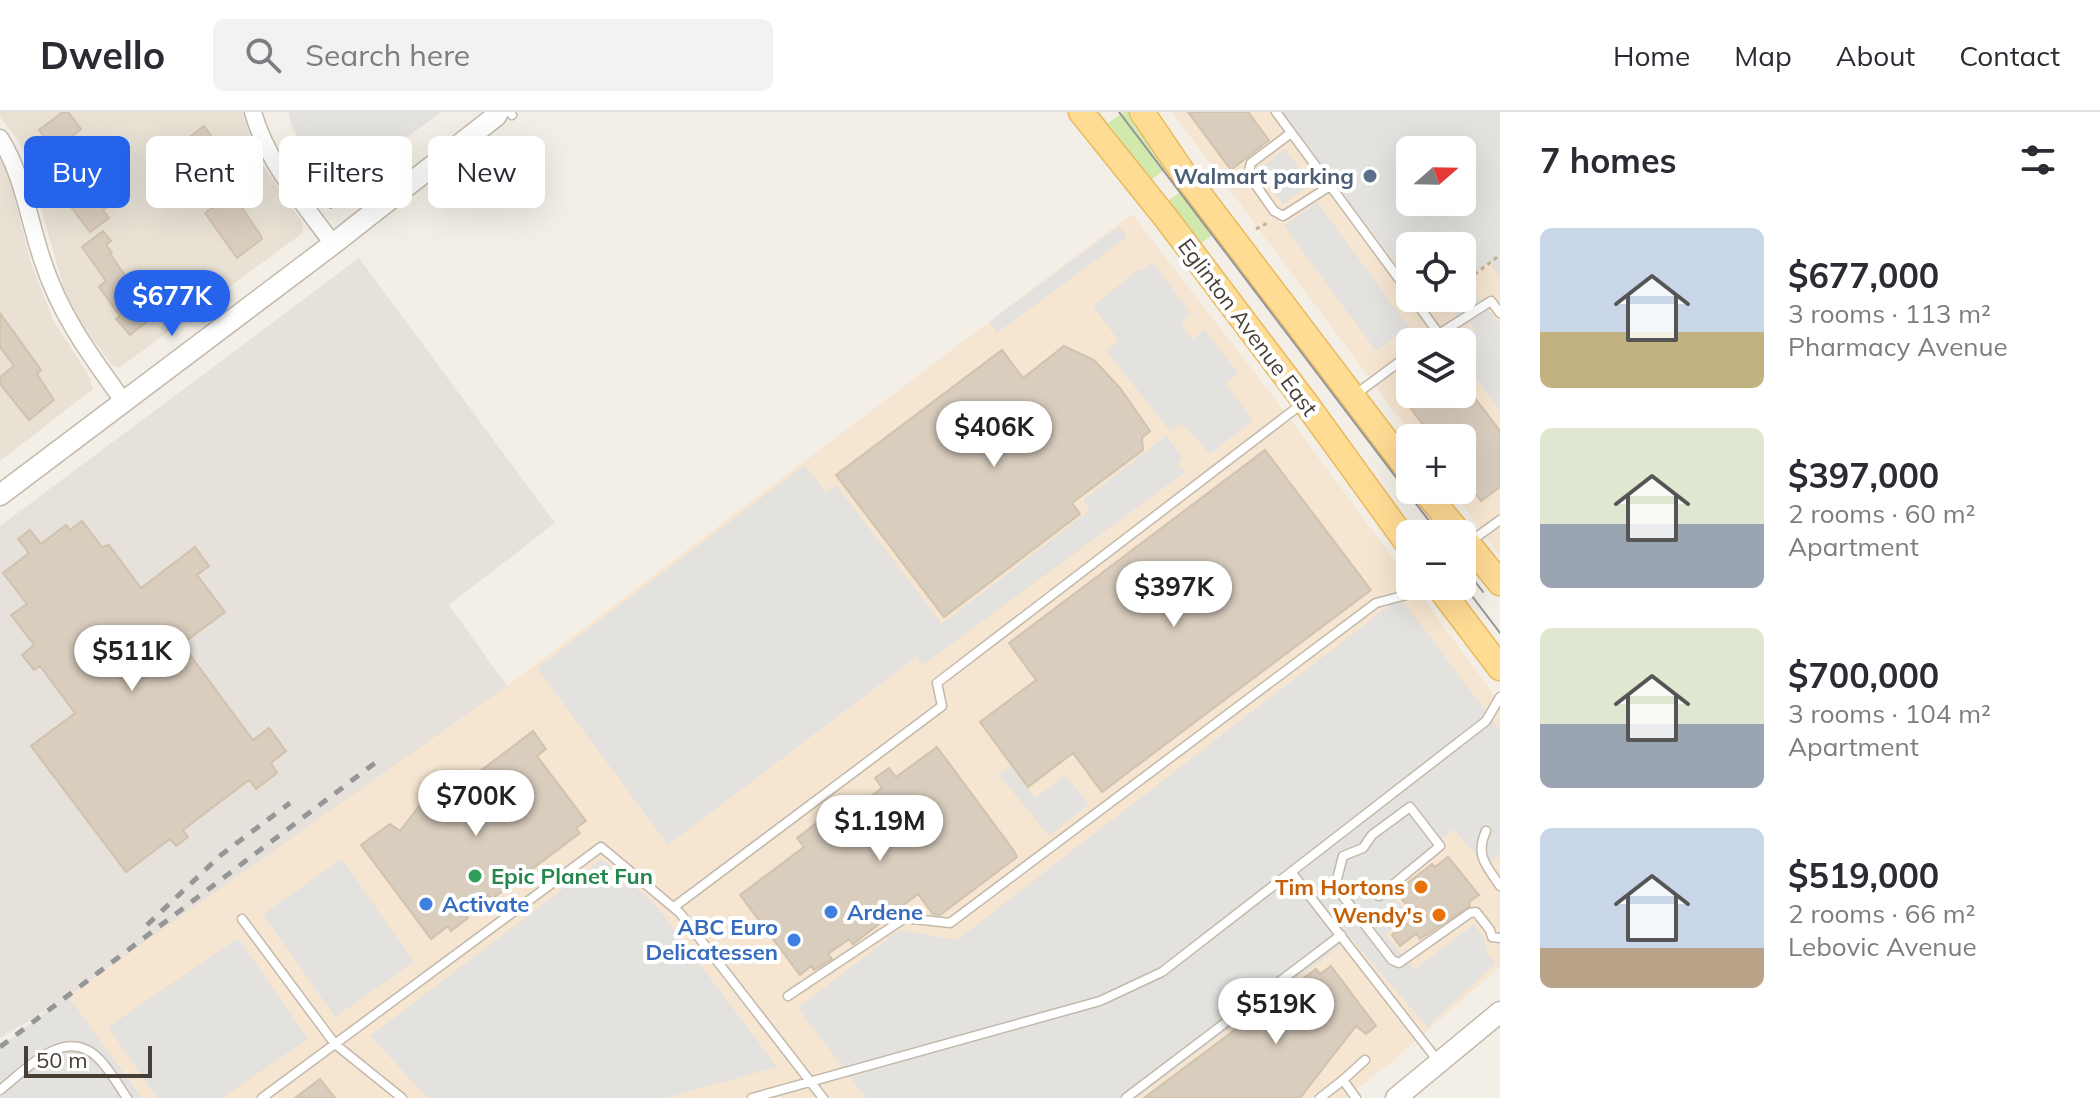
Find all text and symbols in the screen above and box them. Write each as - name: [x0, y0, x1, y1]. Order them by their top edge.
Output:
- search box: [213, 19, 773, 91]
- text: Dwello: [40, 31, 165, 79]
- icon: search: [241, 33, 285, 77]
- text: Search here: [305, 36, 470, 74]
- text: Home: [1613, 38, 1690, 73]
- text: Map: [1734, 38, 1792, 73]
- text: About: [1836, 38, 1915, 73]
- text: Contact: [1959, 38, 2060, 73]
- chip: Buy: [24, 136, 130, 208]
- chip: Rent: [146, 136, 263, 208]
- chip: Filters: [279, 136, 412, 208]
- chip: New: [428, 136, 545, 208]
- north arrow: [1396, 136, 1476, 216]
- map controls: [1396, 136, 1476, 600]
- icon: filters: [2016, 138, 2060, 182]
- text: 7 homes: [1540, 139, 1677, 182]
- place label: Walmart parking: [1173, 162, 1354, 190]
- marker: Walmart parking: [1361, 167, 1379, 185]
- button: locate: [1396, 232, 1476, 312]
- street label: Eglinton Avenue East: [1172, 233, 1324, 422]
- text: $677,000: [1788, 254, 1939, 297]
- icon: home: [1604, 260, 1700, 356]
- pin: $677K: [116, 270, 228, 338]
- text: $677K: [132, 279, 212, 312]
- text: 3 rooms · 113 m²: [1788, 297, 1991, 330]
- button: layers: [1396, 328, 1476, 408]
- text: Pharmacy Avenue: [1788, 330, 2008, 363]
- pin: $406K: [938, 401, 1050, 469]
- text: $406K: [954, 410, 1034, 443]
- button: +: [1396, 424, 1476, 504]
- text: $397,000: [1788, 454, 1939, 497]
- icon: home: [1604, 460, 1700, 556]
- text: 2 rooms · 60 m²: [1788, 497, 1975, 530]
- button: −: [1396, 520, 1476, 600]
- text: Apartment: [1788, 530, 1919, 563]
- pin: $397K: [1118, 561, 1230, 629]
- text: $397K: [1134, 570, 1214, 603]
- pin: $511K: [76, 625, 188, 693]
- text: $511K: [92, 634, 172, 667]
- text: $700,000: [1788, 654, 1939, 697]
- icon: home: [1604, 660, 1700, 756]
- text: 3 rooms · 104 m²: [1788, 697, 1991, 730]
- text: Apartment: [1788, 730, 1919, 763]
- pin: $700K: [420, 770, 532, 838]
- text: $700K: [436, 779, 516, 812]
- pin: $1.19M: [815, 795, 945, 863]
- text: $1.19M: [834, 804, 926, 837]
- text: $519,000: [1788, 854, 1939, 897]
- icon: home: [1604, 860, 1700, 956]
- place label: Epic Planet Fun: [491, 862, 653, 890]
- marker: Epic Planet Fun: [466, 867, 484, 885]
- place label: Tim Hortons: [1275, 873, 1405, 901]
- marker: Tim Hortons: [1412, 878, 1430, 896]
- place label: Activate: [442, 890, 529, 918]
- marker: Activate: [417, 895, 435, 913]
- text: 2 rooms · 66 m²: [1788, 897, 1975, 930]
- place label: Ardene: [847, 898, 923, 926]
- place label: Wendy's: [1332, 901, 1423, 929]
- marker: Ardene: [822, 903, 840, 921]
- marker: Wendy's: [1430, 906, 1448, 924]
- place label: ABC Euro Delicatessen: [645, 913, 778, 966]
- text: Lebovic Avenue: [1788, 930, 1977, 963]
- marker: ABC Euro Delicatessen: [785, 931, 803, 949]
- pin: $519K: [1220, 978, 1332, 1046]
- text: $519K: [1236, 987, 1316, 1020]
- scale bar: [24, 1042, 152, 1078]
- text: 50 m: [36, 1046, 87, 1074]

